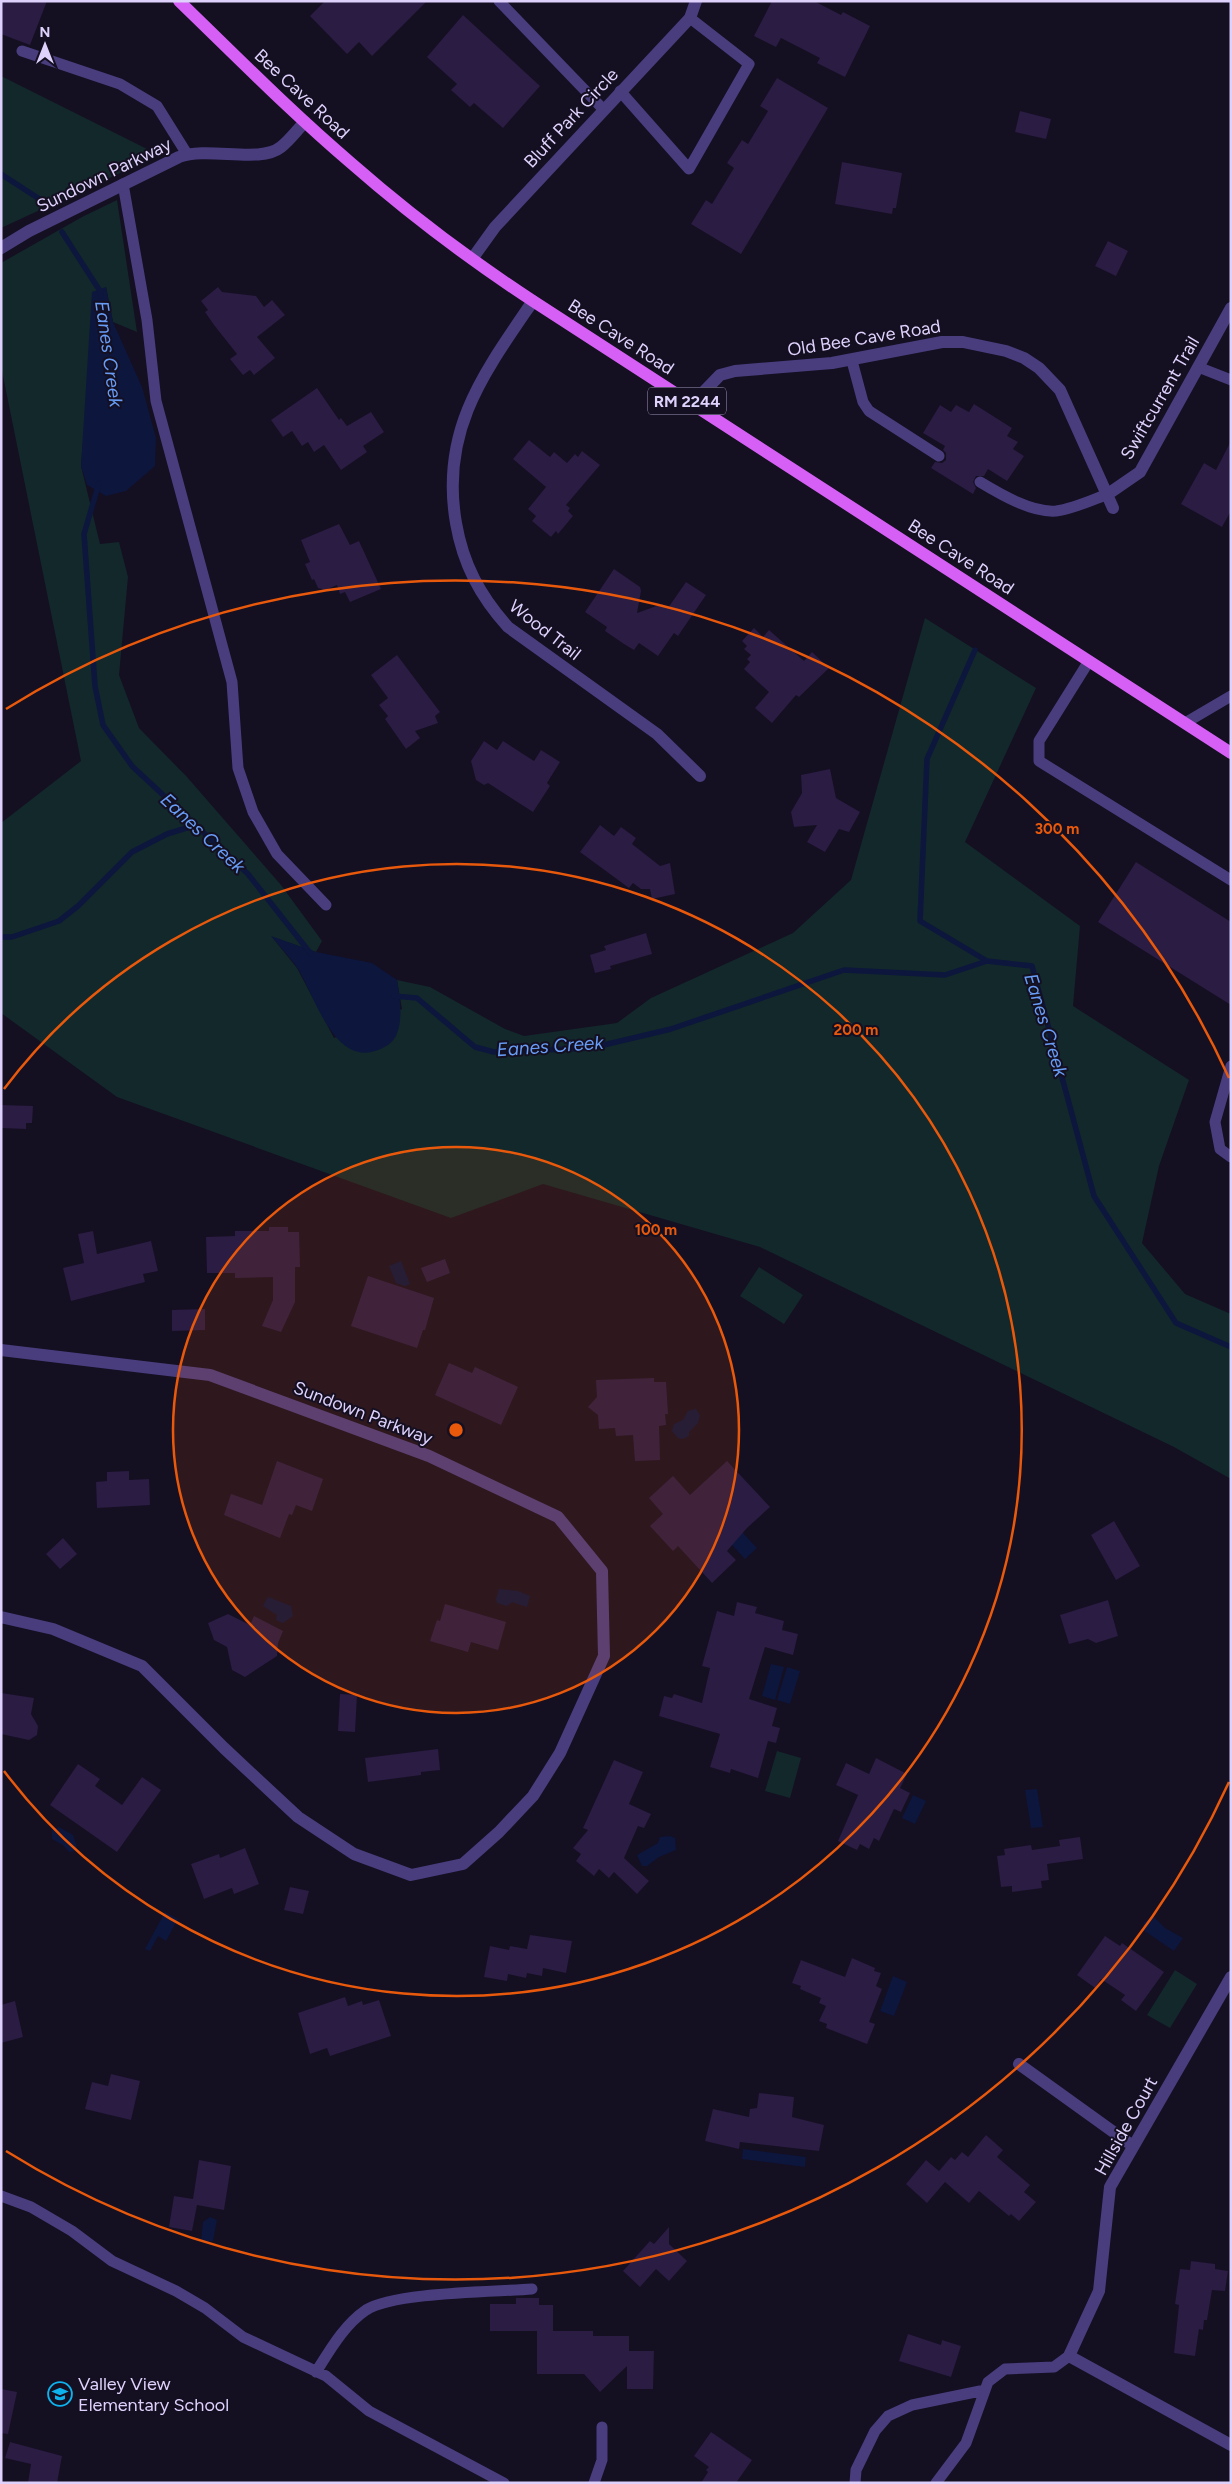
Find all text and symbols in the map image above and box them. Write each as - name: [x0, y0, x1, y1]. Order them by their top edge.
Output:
- north arrow: [20, 20, 70, 70]
- text: N: [40, 24, 50, 41]
- street label: Bee Cave Road: [250, 44, 354, 144]
- street label: Bluff Park Circle: [519, 64, 623, 172]
- street label: Sundown Parkway: [33, 133, 175, 217]
- street label: Bee Cave Road: [564, 295, 678, 379]
- water label: Eanes Creek: [90, 299, 128, 409]
- street label: Old Bee Cave Road: [786, 315, 942, 361]
- street label: Swiftcurrent Trail: [1116, 333, 1204, 463]
- road number: RM 2244: [648, 388, 726, 414]
- street label: Bee Cave Road: [904, 515, 1018, 599]
- street label: Wood Trail: [505, 595, 585, 665]
- water label: Eanes Creek: [156, 788, 251, 878]
- text: 300 m: [1035, 820, 1079, 838]
- water label: Eanes Creek: [1019, 970, 1073, 1080]
- text: 200 m: [834, 1021, 878, 1039]
- water label: Eanes Creek: [496, 1031, 605, 1061]
- text: 100 m: [635, 1221, 677, 1239]
- street label: Sundown Parkway: [290, 1376, 436, 1450]
- centre of rings: [447, 1421, 465, 1439]
- street label: Hillside Court: [1090, 2073, 1162, 2179]
- place label: Valley View Elementary School: [78, 2373, 229, 2416]
- school or university icon: Valley View Elementary School: [47, 2381, 73, 2407]

